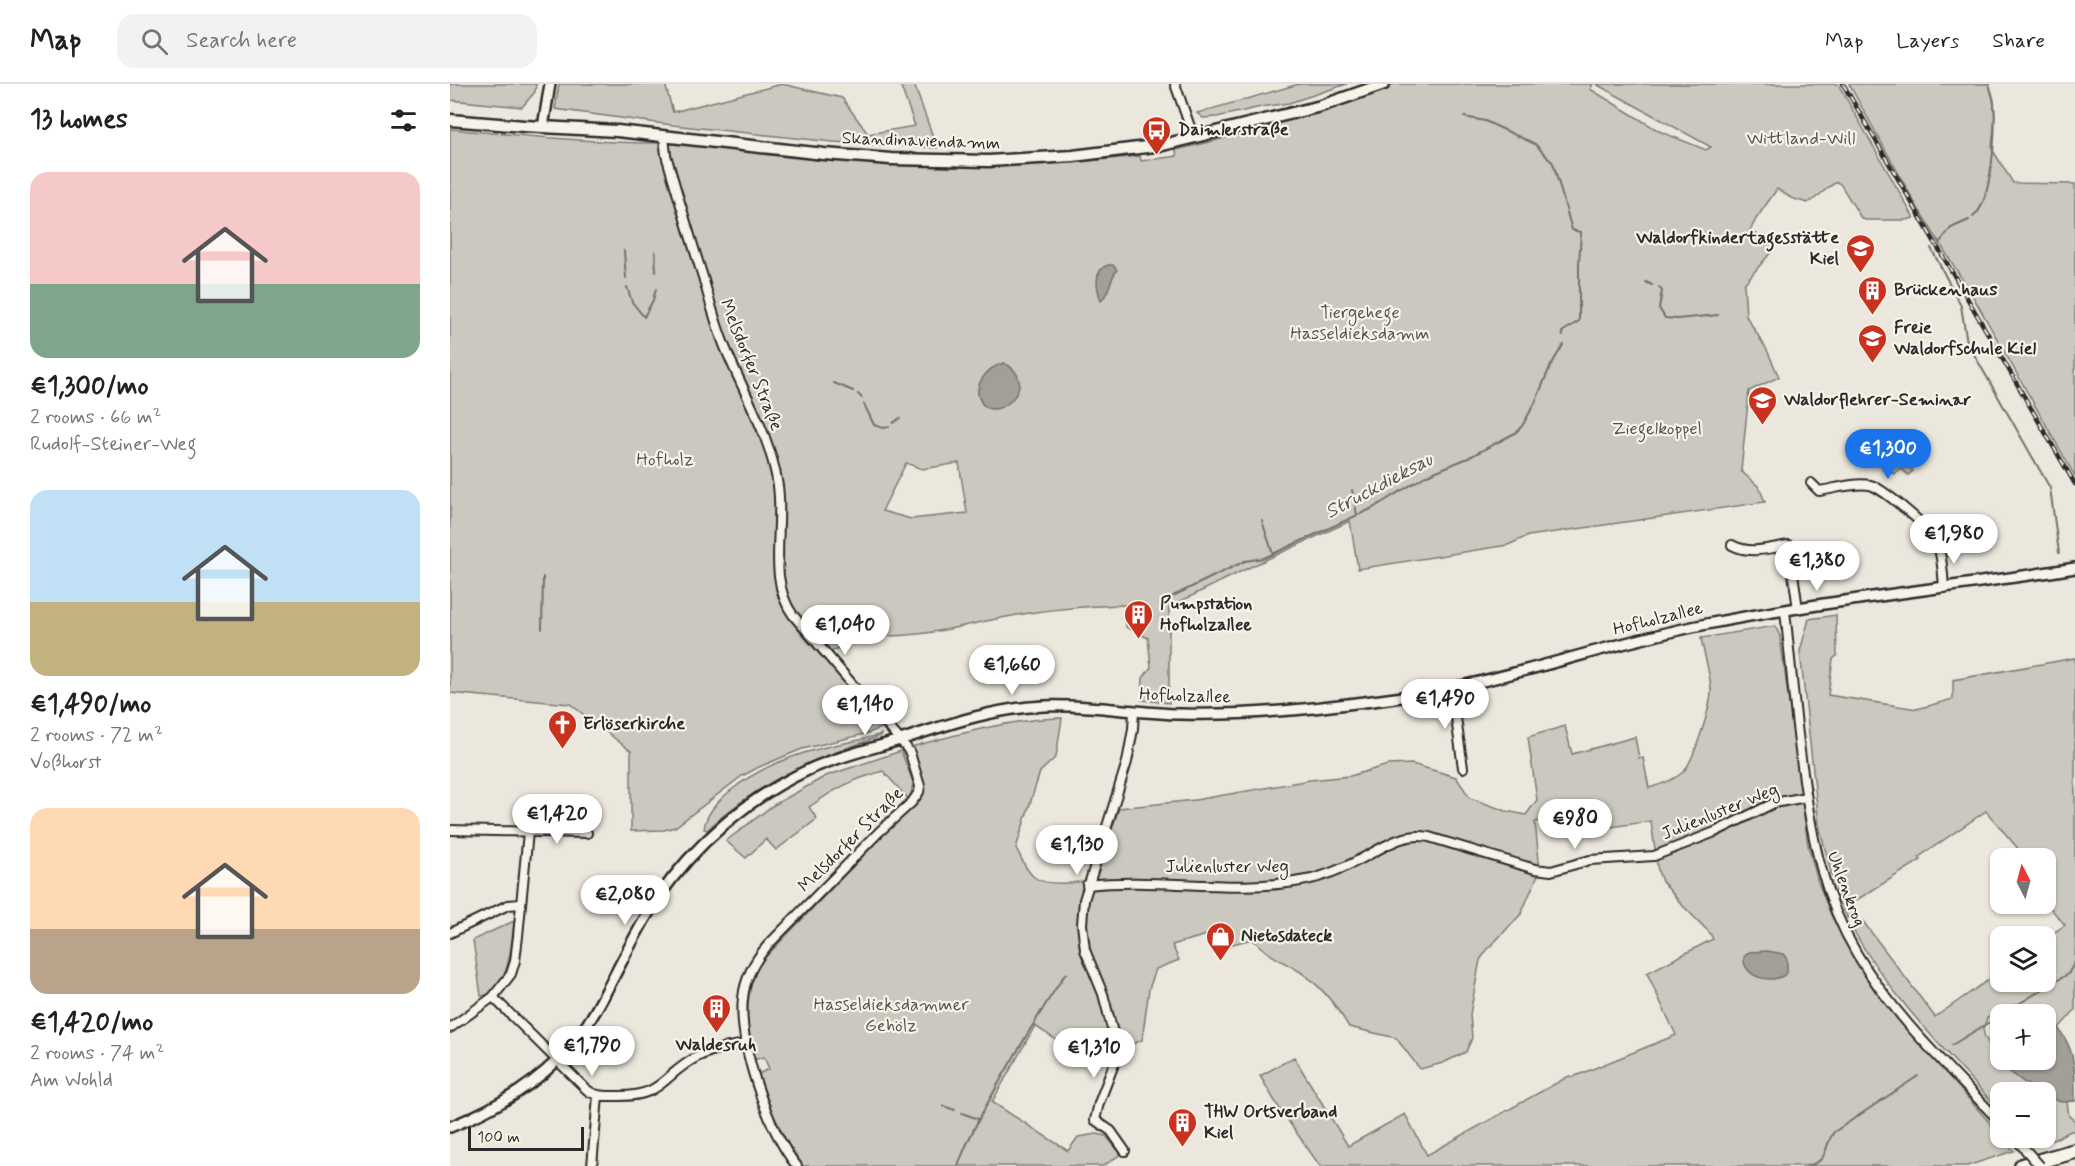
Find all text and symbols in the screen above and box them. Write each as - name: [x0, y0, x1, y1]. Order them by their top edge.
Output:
- search box: [117, 14, 537, 68]
- text: Map: [30, 23, 81, 60]
- icon: search: [138, 25, 171, 58]
- text: Search here: [186, 27, 297, 55]
- text: Map: [1825, 27, 1863, 55]
- text: Layers: [1896, 27, 1959, 55]
- text: Share: [1992, 27, 2045, 55]
- text: 13 homes: [30, 103, 128, 137]
- icon: filters: [387, 104, 420, 137]
- bus stop icon: Daimlerstraße: [1141, 114, 1173, 156]
- place label: Daimlerstraße: [1178, 118, 1289, 142]
- street label: Skandinaviendamm: [841, 126, 1001, 156]
- park label: Wittland-Will: [1747, 127, 1855, 151]
- icon: home: [171, 211, 279, 319]
- place label: Waldorfkindertagesstätte Kiel: [1635, 226, 1840, 271]
- school or university icon: Waldorfkindertagesstätte Kiel: [1844, 232, 1876, 274]
- building icon: Brückenhaus: [1857, 274, 1889, 316]
- place label: Brückenhaus: [1894, 278, 1997, 302]
- street label: Melsdorfer Straße: [714, 296, 788, 434]
- park label: Tiergehege Hasseldieksdamm: [1290, 301, 1430, 346]
- place label: Freie Waldorfschule Kiel: [1893, 316, 2037, 361]
- school or university icon: Freie Waldorfschule Kiel: [1857, 322, 1889, 364]
- text: €1,300/mo: [30, 370, 149, 404]
- school or university icon: Waldorflehrer-Seminar: [1747, 384, 1779, 426]
- place label: Waldorflehrer-Seminar: [1783, 388, 1971, 412]
- text: 2 rooms · 66 m²: [30, 404, 161, 431]
- park label: Ziegelkoppel: [1612, 417, 1702, 443]
- pin: €1,300: [1839, 429, 1937, 480]
- text: Rudolf-Steiner-Weg: [30, 431, 197, 458]
- text: €1,300: [1859, 435, 1917, 462]
- water label: Struckdieksau: [1321, 446, 1438, 526]
- park label: Hofholz: [636, 448, 694, 472]
- pin: €1,980: [1905, 514, 2003, 565]
- text: €1,980: [1924, 520, 1984, 547]
- icon: home: [171, 529, 279, 637]
- pin: €1,380: [1768, 541, 1866, 592]
- text: €1,380: [1789, 547, 1845, 574]
- place label: Pumpstation Hofholzallee: [1160, 592, 1252, 637]
- street label: Hofholzallee: [1611, 596, 1705, 642]
- building icon: Pumpstation Hofholzallee: [1123, 598, 1155, 640]
- pin: €1,040: [796, 605, 894, 656]
- text: €1,040: [815, 611, 875, 638]
- pin: €1,660: [963, 645, 1061, 696]
- text: €1,660: [983, 651, 1041, 678]
- pin: €1,490: [1396, 679, 1494, 730]
- street label: Hofholzallee: [1139, 682, 1231, 710]
- pin: €1,140: [816, 685, 914, 736]
- text: €1,490: [1415, 685, 1475, 712]
- text: €1,490/mo: [30, 688, 151, 722]
- text: €1,140: [836, 691, 894, 718]
- church icon: Erlöserkirche: [546, 708, 578, 750]
- place label: Erlöserkirche: [583, 712, 685, 736]
- text: 2 rooms · 72 m²: [30, 722, 163, 749]
- text: Voßhorst: [30, 749, 101, 776]
- street label: Julienluster Weg: [1658, 778, 1782, 847]
- street label: Melsdorfer Straße: [793, 782, 909, 898]
- pin: €1,420: [508, 794, 606, 845]
- pin: €980: [1539, 799, 1611, 850]
- text: €1,420: [526, 800, 588, 827]
- text: €980: [1552, 805, 1598, 832]
- pin: €1,130: [1028, 825, 1126, 876]
- text: €1,130: [1050, 831, 1104, 858]
- icon: home: [171, 847, 279, 955]
- street label: Uhlenkrog: [1821, 848, 1871, 930]
- north arrow: [1990, 848, 2056, 914]
- map controls: [1990, 848, 2056, 1148]
- street label: Julienluster Weg: [1165, 855, 1289, 880]
- pin: €2,080: [576, 875, 674, 926]
- text: €2,080: [595, 881, 655, 908]
- shop icon: Nietosdateck: [1204, 920, 1236, 962]
- place label: Nietosdateck: [1241, 924, 1332, 948]
- button: layers: [1990, 926, 2056, 992]
- building icon: Waldesruh: [700, 992, 732, 1034]
- park label: Hasseldieksdammer Gehölz: [813, 993, 969, 1038]
- button: +: [1990, 1004, 2056, 1070]
- text: €1,420/mo: [30, 1006, 153, 1040]
- pin: €1,790: [543, 1026, 641, 1077]
- pin: €1,310: [1045, 1028, 1143, 1079]
- text: €1,790: [563, 1032, 621, 1059]
- place label: Waldesruh: [675, 1033, 756, 1057]
- text: €1,310: [1067, 1034, 1121, 1061]
- text: 2 rooms · 74 m²: [30, 1040, 164, 1067]
- text: Am Wohld: [30, 1067, 113, 1094]
- button: −: [1990, 1082, 2056, 1148]
- place label: THW Ortsverband Kiel: [1204, 1100, 1337, 1145]
- building icon: THW Ortsverband Kiel: [1167, 1106, 1199, 1148]
- scale bar: [468, 1124, 584, 1152]
- text: 100 m: [477, 1127, 520, 1148]

